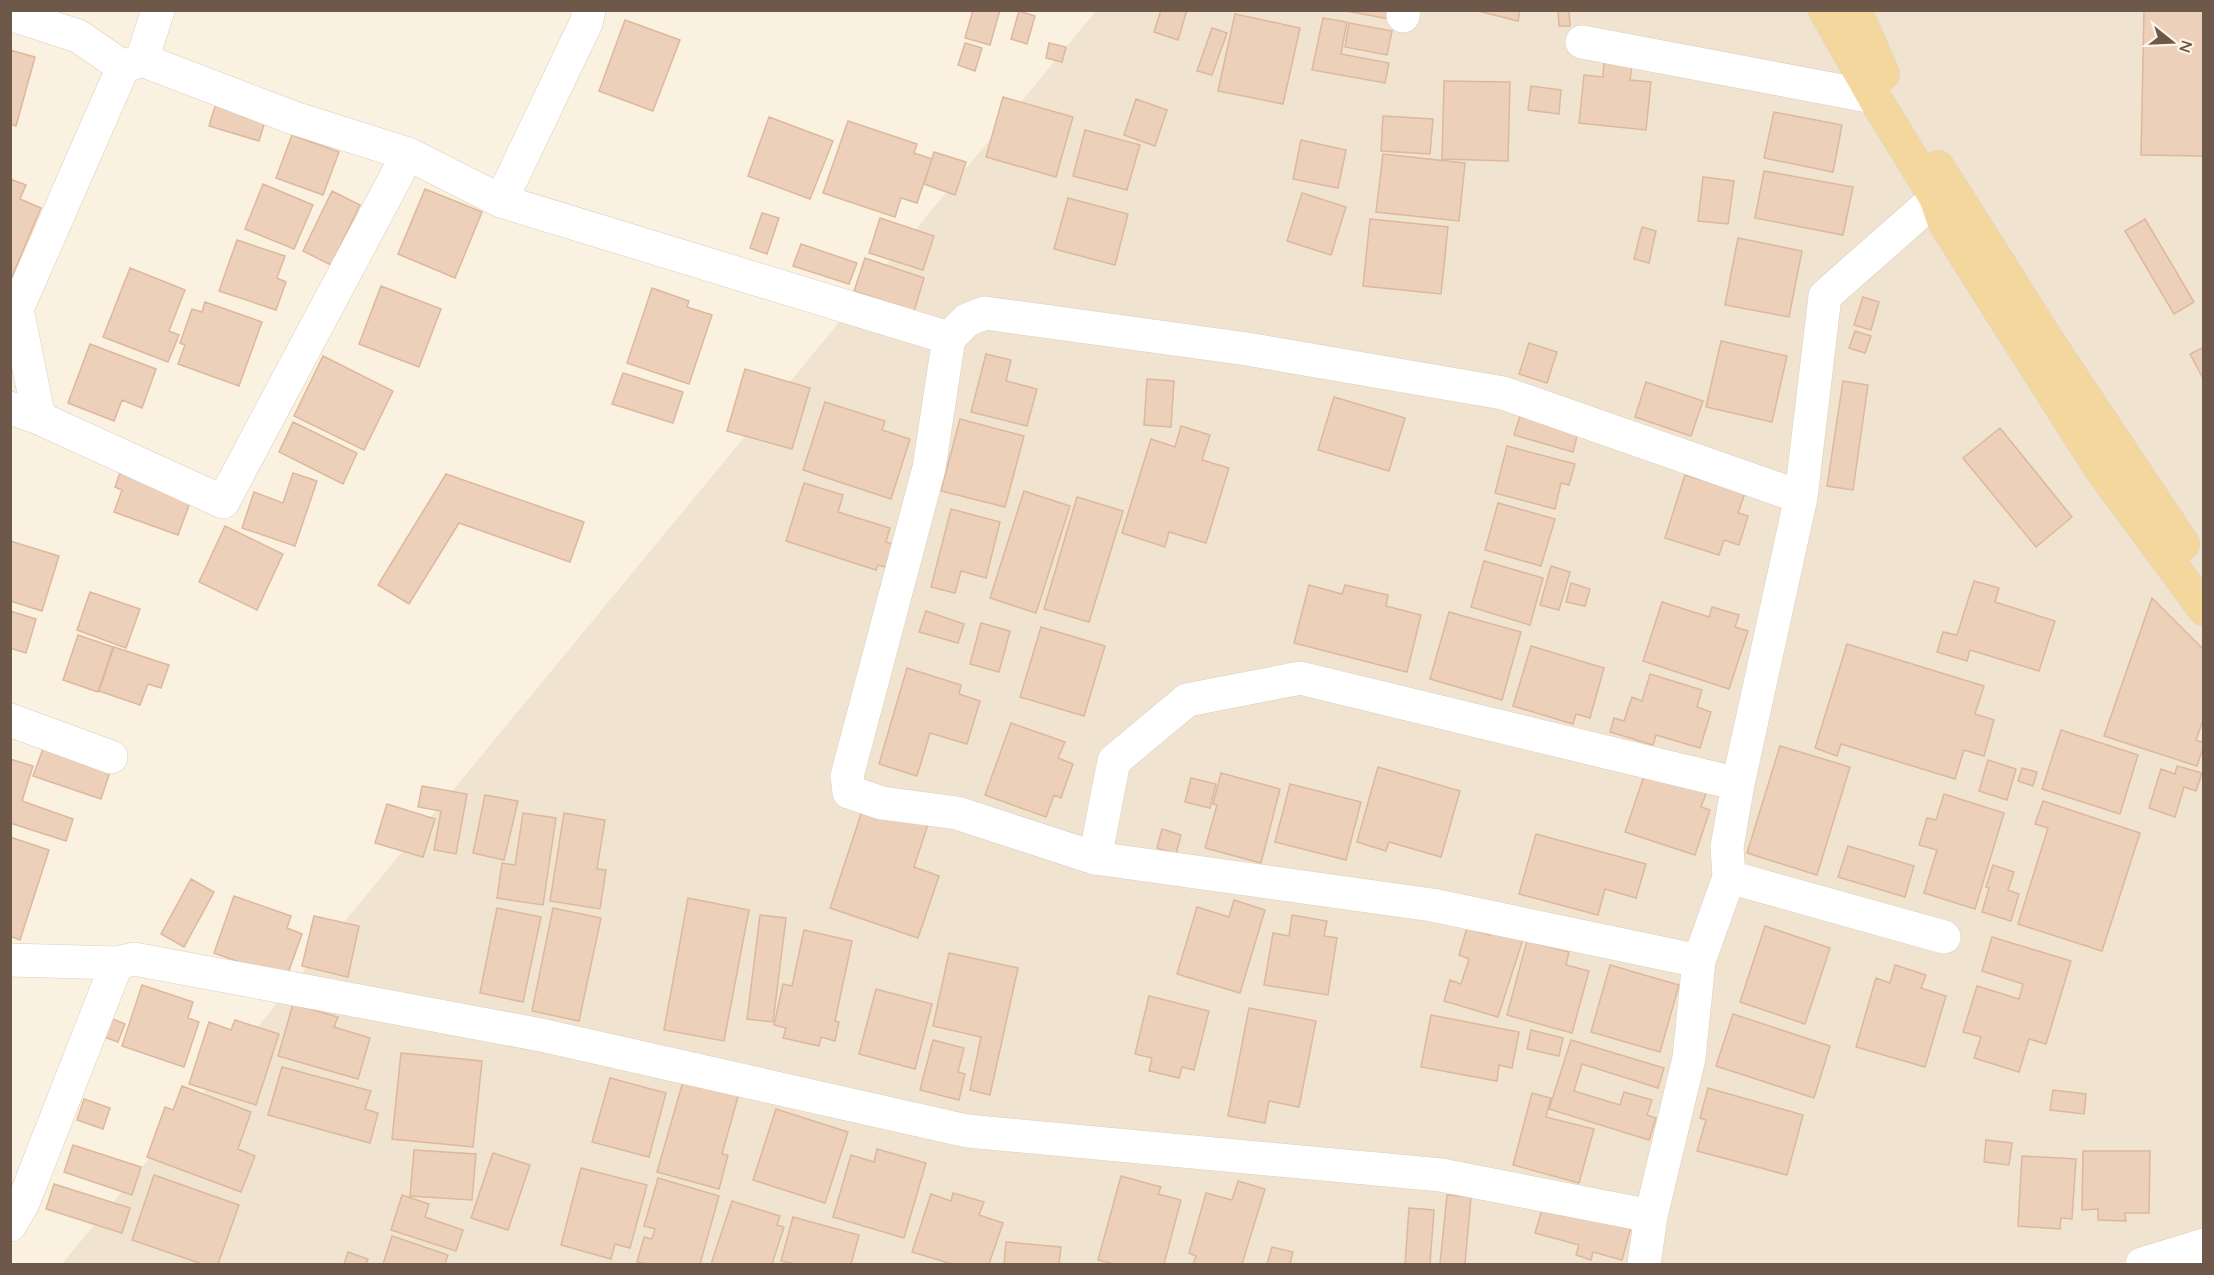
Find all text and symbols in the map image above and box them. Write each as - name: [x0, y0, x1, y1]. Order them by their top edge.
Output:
- north arrow: [2142, 12, 2202, 72]
- text: N: [2175, 38, 2198, 55]

